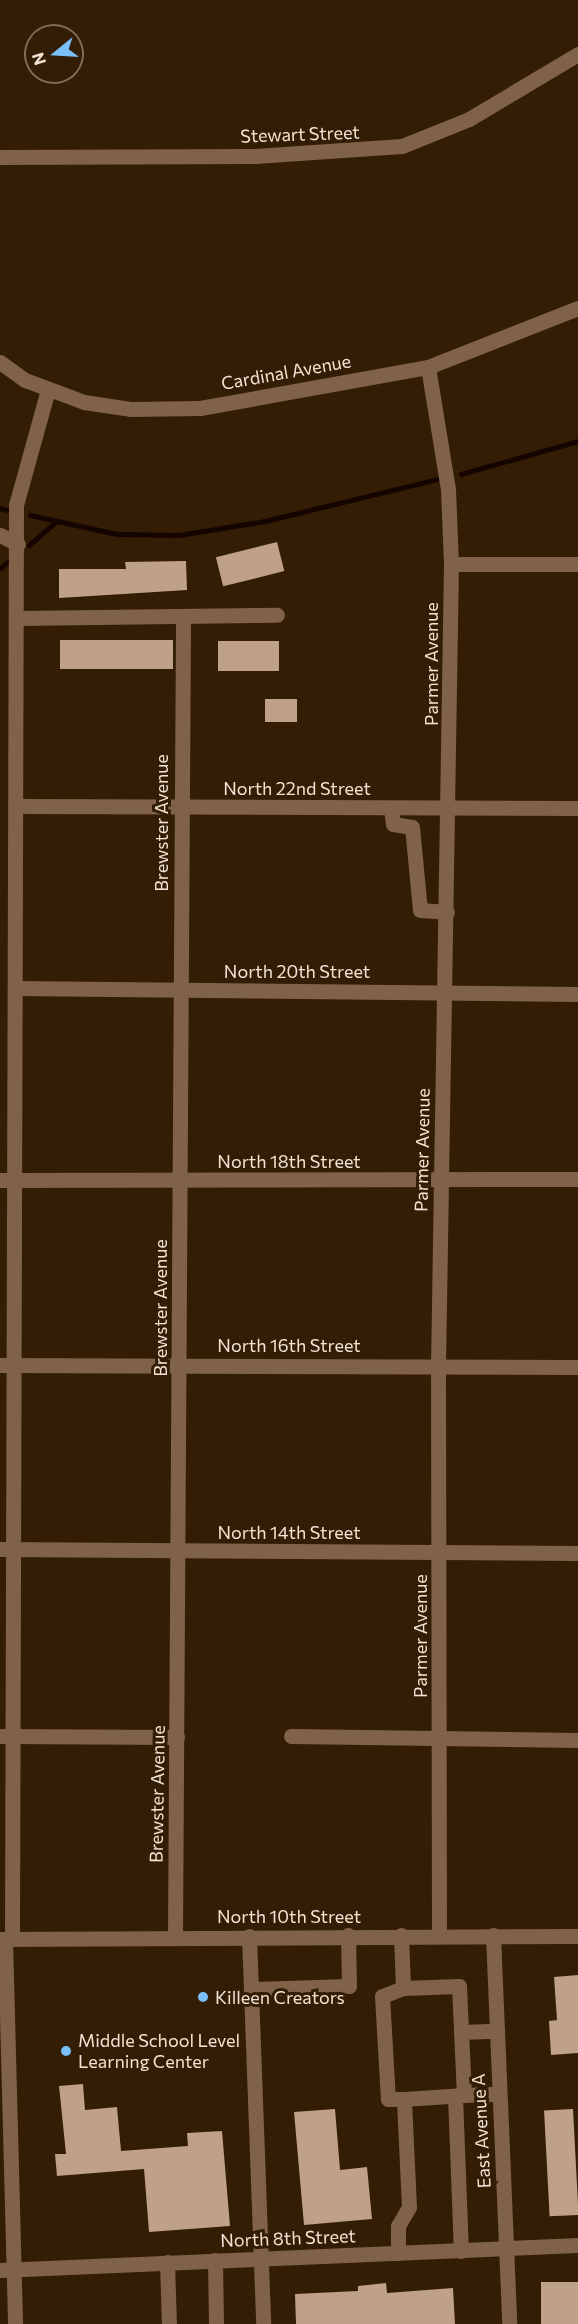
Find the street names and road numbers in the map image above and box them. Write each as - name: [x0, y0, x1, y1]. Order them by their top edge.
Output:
- street label: Stewart Street: [240, 121, 360, 147]
- street label: Cardinal Avenue: [219, 350, 353, 394]
- street label: Parmer Avenue: [420, 602, 442, 726]
- street label: Brewster Avenue: [150, 754, 172, 892]
- street label: North 22nd Street: [223, 777, 371, 799]
- street label: North 20th Street: [224, 960, 370, 982]
- street label: Parmer Avenue: [410, 1088, 434, 1212]
- street label: North 18th Street: [217, 1150, 361, 1172]
- street label: Brewster Avenue: [149, 1239, 171, 1377]
- street label: North 16th Street: [217, 1334, 361, 1356]
- street label: North 14th Street: [217, 1521, 361, 1543]
- street label: Parmer Avenue: [409, 1574, 431, 1698]
- street label: Brewster Avenue: [145, 1725, 169, 1863]
- street label: North 10th Street: [217, 1905, 361, 1927]
- street label: East Avenue A: [467, 2073, 495, 2189]
- street label: North 8th Street: [220, 2225, 356, 2251]

